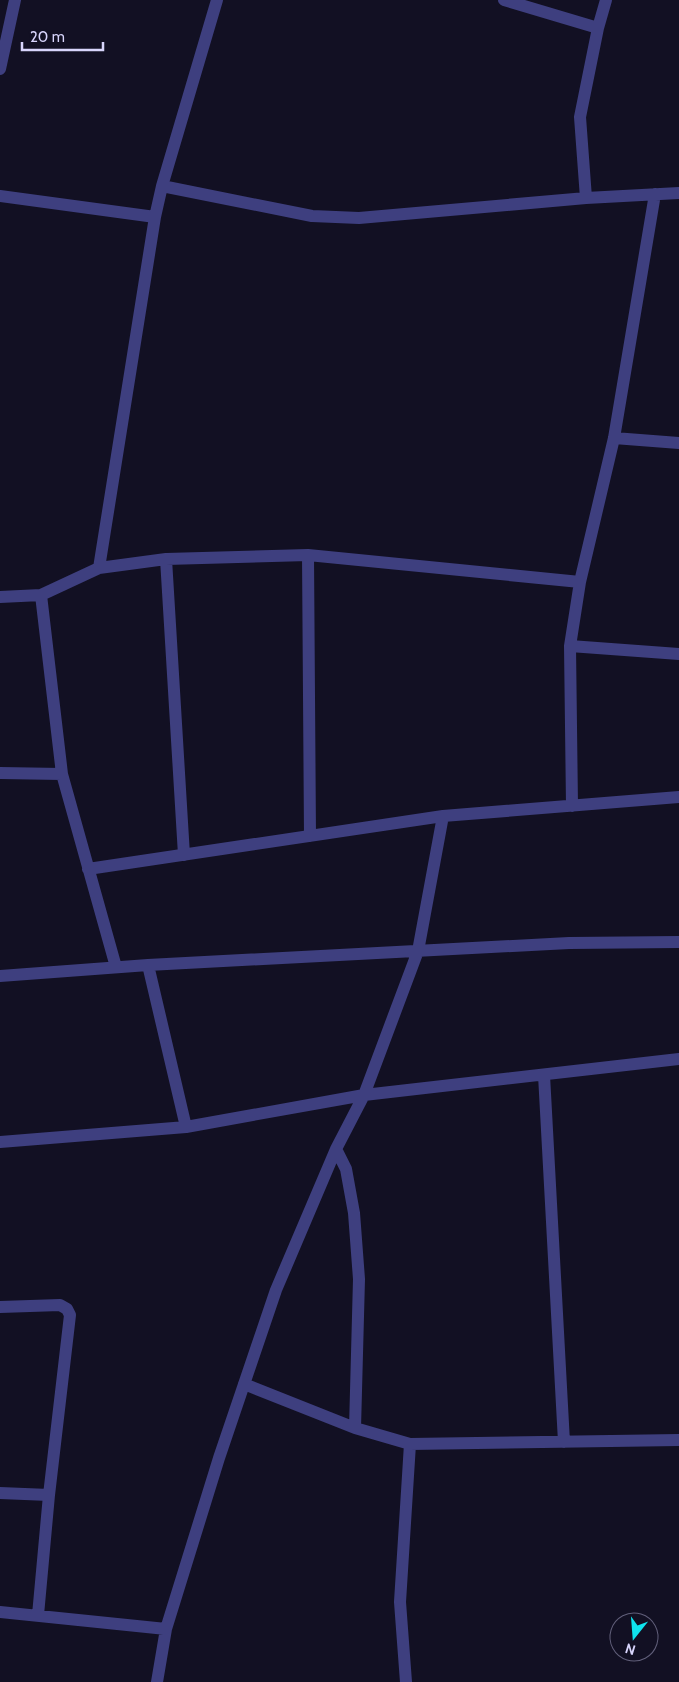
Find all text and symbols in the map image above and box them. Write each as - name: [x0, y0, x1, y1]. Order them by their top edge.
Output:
- scale bar: [22, 20, 104, 52]
- text: 20 m: [30, 28, 65, 46]
- north arrow: [609, 1612, 659, 1662]
- text: N: [623, 1639, 638, 1659]

